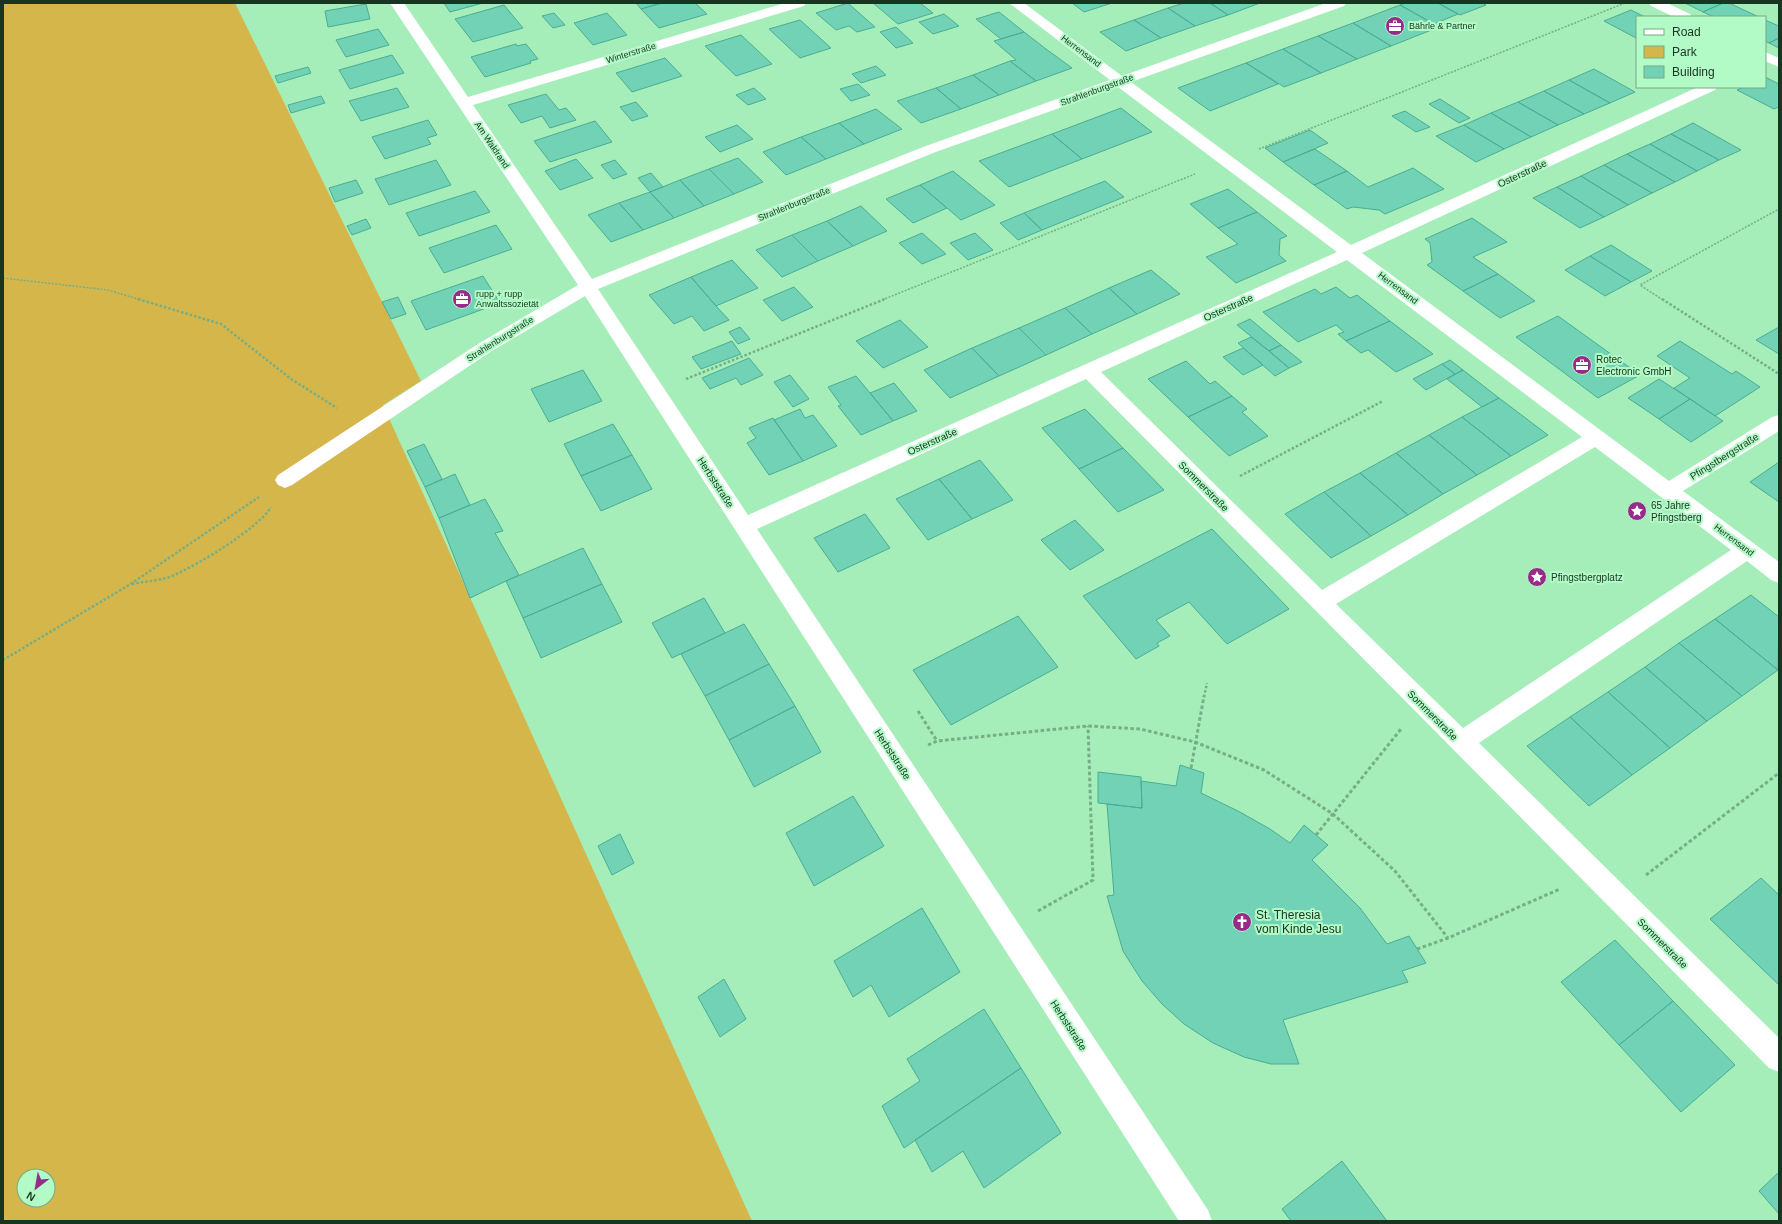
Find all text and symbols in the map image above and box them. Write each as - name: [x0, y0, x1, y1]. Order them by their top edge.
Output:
- office icon: Bährle & Partner: [1384, 15, 1406, 37]
- legend: [1636, 16, 1766, 88]
- place label: Bährle & Partner: [1409, 21, 1476, 31]
- text: Road: [1672, 25, 1701, 39]
- street label: Herrensand: [1059, 33, 1103, 69]
- street label: Winterstraße: [605, 41, 657, 65]
- text: Park: [1672, 45, 1698, 59]
- text: Building: [1672, 65, 1715, 79]
- street label: Strahlenburgstraße: [1059, 72, 1135, 108]
- street label: Am Waldrand: [473, 120, 511, 170]
- street label: Osterstraße: [1496, 157, 1549, 190]
- street label: Strahlenburgstraße: [756, 185, 832, 223]
- street label: Herrensand: [1376, 270, 1420, 306]
- office icon: rupp + rupp Anwaltssozietät: [451, 288, 473, 310]
- place label: rupp + rupp Anwaltssozietät: [476, 289, 539, 309]
- street label: Osterstraße: [1202, 292, 1255, 323]
- street label: Strahlenburgstraße: [465, 314, 535, 364]
- office icon: Rotec Electronic GmbH: [1571, 354, 1593, 376]
- place label: Rotec Electronic GmbH: [1596, 354, 1672, 377]
- street label: Osterstraße: [906, 426, 959, 457]
- street label: Pfingstbergstraße: [1688, 431, 1761, 482]
- street label: Herbststraße: [695, 455, 736, 510]
- street label: Sommerstraße: [1176, 459, 1231, 514]
- place icon: 65 Jahre Pfingstberg: [1626, 500, 1648, 522]
- place label: 65 Jahre Pfingstberg: [1651, 500, 1702, 523]
- street label: Herrensand: [1712, 522, 1756, 558]
- place icon: Pfingstbergplatz: [1526, 566, 1548, 588]
- place label: Pfingstbergplatz: [1551, 572, 1623, 583]
- street label: Sommerstraße: [1405, 688, 1460, 743]
- street label: Herbststraße: [872, 727, 913, 782]
- place label: St. Theresia vom Kinde Jesu: [1256, 908, 1341, 936]
- church icon: St. Theresia vom Kinde Jesu: [1231, 911, 1253, 933]
- street label: Sommerstraße: [1635, 916, 1690, 971]
- street label: Herbststraße: [1048, 998, 1089, 1053]
- north arrow: [16, 1168, 56, 1208]
- text: N: [24, 1189, 37, 1204]

